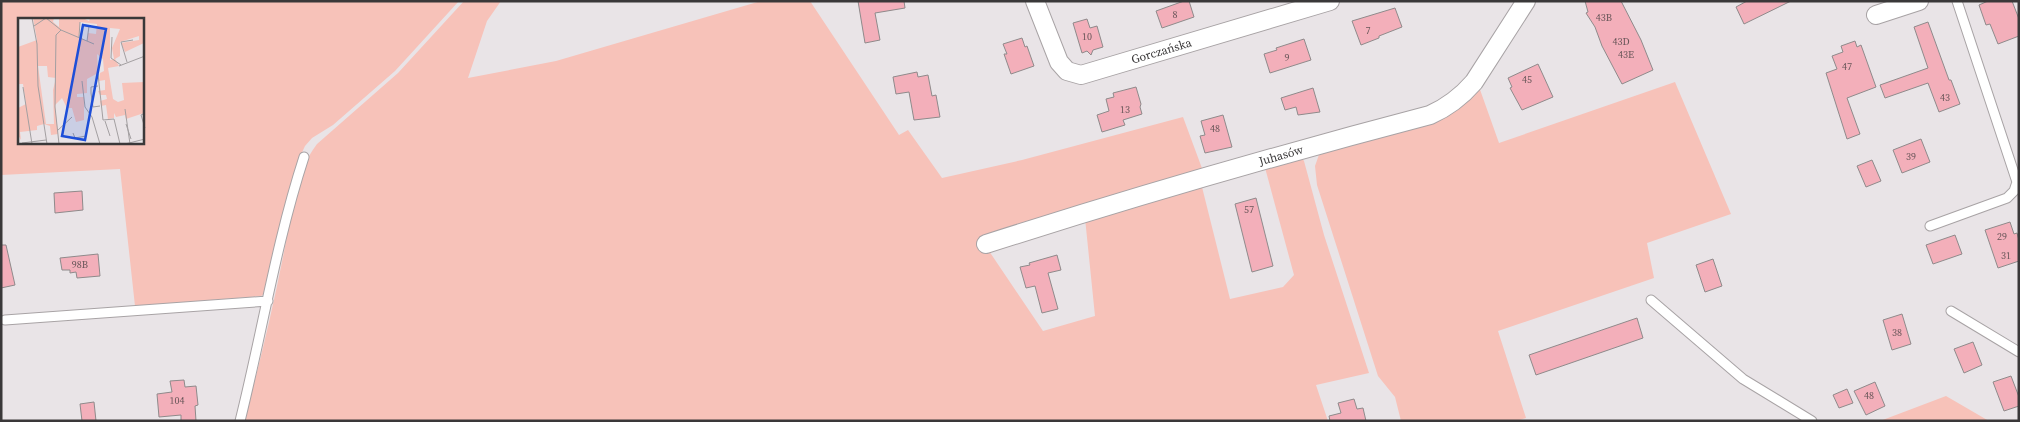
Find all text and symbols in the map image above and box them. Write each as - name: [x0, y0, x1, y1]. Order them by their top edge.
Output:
- house number: 8: [1173, 8, 1178, 21]
- house number: 43B: [1596, 11, 1612, 24]
- inset map: [18, 18, 144, 144]
- house number: 7: [1366, 24, 1371, 37]
- house number: 10: [1082, 30, 1092, 43]
- street label: Gorczańska: [1129, 34, 1194, 68]
- house number: 43D: [1612, 35, 1630, 48]
- house number: 43E: [1618, 48, 1634, 61]
- house number: 9: [1285, 51, 1290, 64]
- house number: 47: [1842, 60, 1852, 73]
- house number: 45: [1522, 73, 1532, 86]
- house number: 43: [1940, 91, 1950, 104]
- house number: 13: [1120, 103, 1130, 116]
- house number: 48: [1210, 122, 1220, 135]
- street label: Juhasów: [1256, 141, 1306, 170]
- house number: 39: [1906, 150, 1916, 163]
- house number: 57: [1244, 203, 1254, 216]
- house number: 29: [1997, 230, 2007, 243]
- house number: 31: [2001, 249, 2011, 262]
- house number: 98B: [72, 258, 88, 271]
- house number: 38: [1892, 326, 1902, 339]
- house number: 48: [1864, 389, 1874, 402]
- house number: 104: [170, 394, 185, 407]

